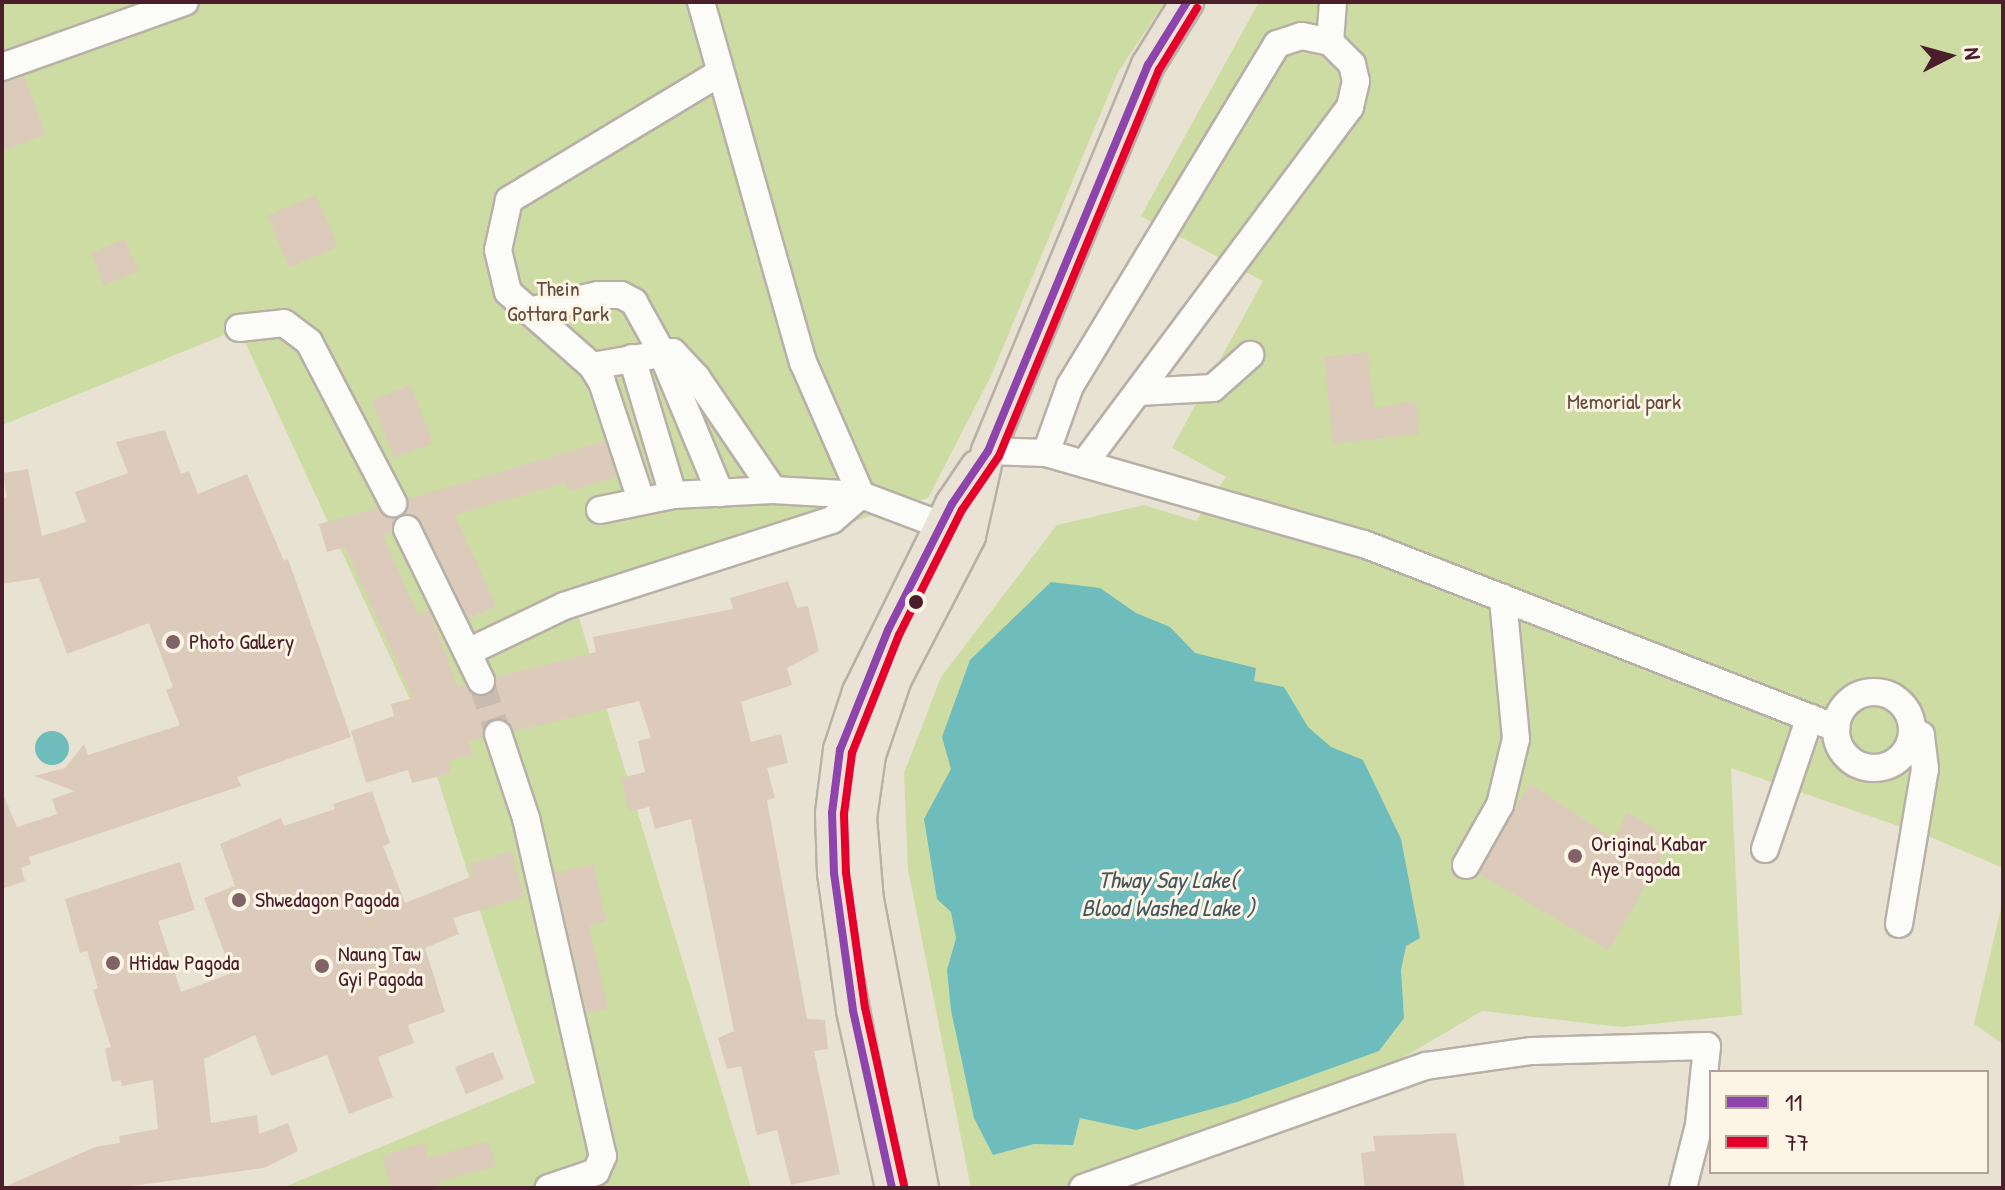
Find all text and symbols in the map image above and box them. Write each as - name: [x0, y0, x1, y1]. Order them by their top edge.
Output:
- north arrow: [1909, 16, 1989, 96]
- text: N: [1957, 46, 1988, 61]
- park label: Thein Gottara Park: [507, 275, 609, 326]
- park label: Memorial park: [1567, 389, 1681, 415]
- unlabelled marker: [908, 594, 924, 610]
- place label: Photo Gallery: [189, 629, 294, 655]
- marker: Photo Gallery: [164, 633, 182, 651]
- place label: Original Kabar Aye Pagoda: [1591, 830, 1707, 882]
- marker: Original Kabar Aye Pagoda: [1566, 847, 1584, 865]
- water label: Thway Say Lake( Blood Washed Lake ): [1082, 866, 1254, 922]
- place label: Shwedagon Pagoda: [255, 887, 399, 913]
- marker: Shwedagon Pagoda: [230, 891, 248, 909]
- place label: Naung Taw Gyi Pagoda: [338, 940, 423, 992]
- place label: Htidaw Pagoda: [129, 950, 239, 976]
- marker: Htidaw Pagoda: [104, 954, 122, 972]
- marker: Naung Taw Gyi Pagoda: [313, 957, 331, 975]
- legend: [1709, 1070, 1989, 1174]
- text: 11: [1785, 1086, 1802, 1118]
- text: 77: [1785, 1126, 1809, 1158]

